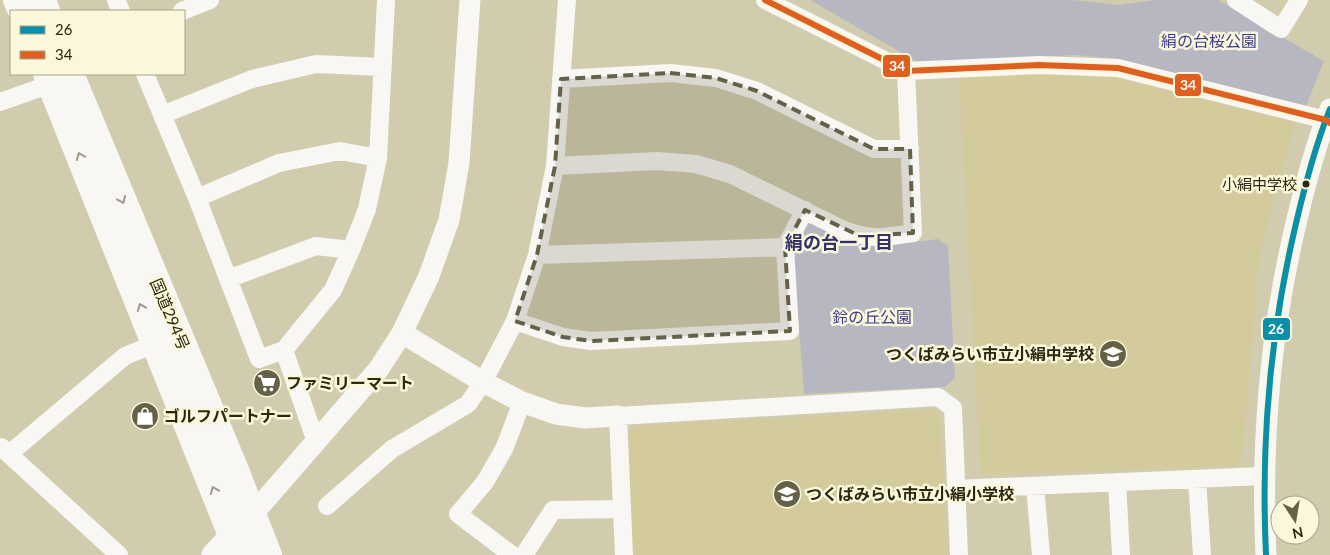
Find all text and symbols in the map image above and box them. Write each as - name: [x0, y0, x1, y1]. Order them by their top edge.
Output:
- legend: [10, 10, 185, 75]
- text: 26: [55, 20, 73, 38]
- park label: 絹の台桜公園: [1161, 31, 1257, 50]
- text: 34: [55, 45, 73, 63]
- line badge: 34: [882, 54, 911, 78]
- text: 34: [889, 57, 905, 74]
- line badge: 34: [1174, 73, 1202, 97]
- text: 34: [1180, 76, 1196, 93]
- one-way arrow: [76, 152, 86, 161]
- place label: 小絹中学校: [1222, 175, 1297, 193]
- marker: 小絹中学校: [1301, 179, 1311, 189]
- one-way arrow: [116, 195, 126, 204]
- district label: 絹の台一丁目: [785, 231, 893, 253]
- street label: 国道294号: [147, 275, 194, 352]
- one-way arrow: [136, 303, 147, 312]
- park label: 鈴の丘公園: [832, 307, 912, 326]
- line badge: 26: [1262, 317, 1291, 341]
- text: 26: [1268, 320, 1284, 337]
- school or university icon: つくばみらい市立小絹中学校: [1098, 339, 1128, 369]
- place label: つくばみらい市立小絹中学校: [886, 344, 1094, 363]
- supermarket icon: ファミリーマート: [252, 368, 282, 398]
- place label: ファミリーマート: [286, 373, 414, 392]
- shop icon: ゴルフパートナー: [130, 401, 160, 431]
- place label: ゴルフパートナー: [164, 406, 292, 425]
- school or university icon: つくばみらい市立小絹小学校: [772, 479, 802, 509]
- place label: つくばみらい市立小絹小学校: [806, 484, 1014, 503]
- one-way arrow: [210, 486, 220, 495]
- north arrow: [1270, 495, 1320, 545]
- text: N: [1291, 524, 1305, 543]

